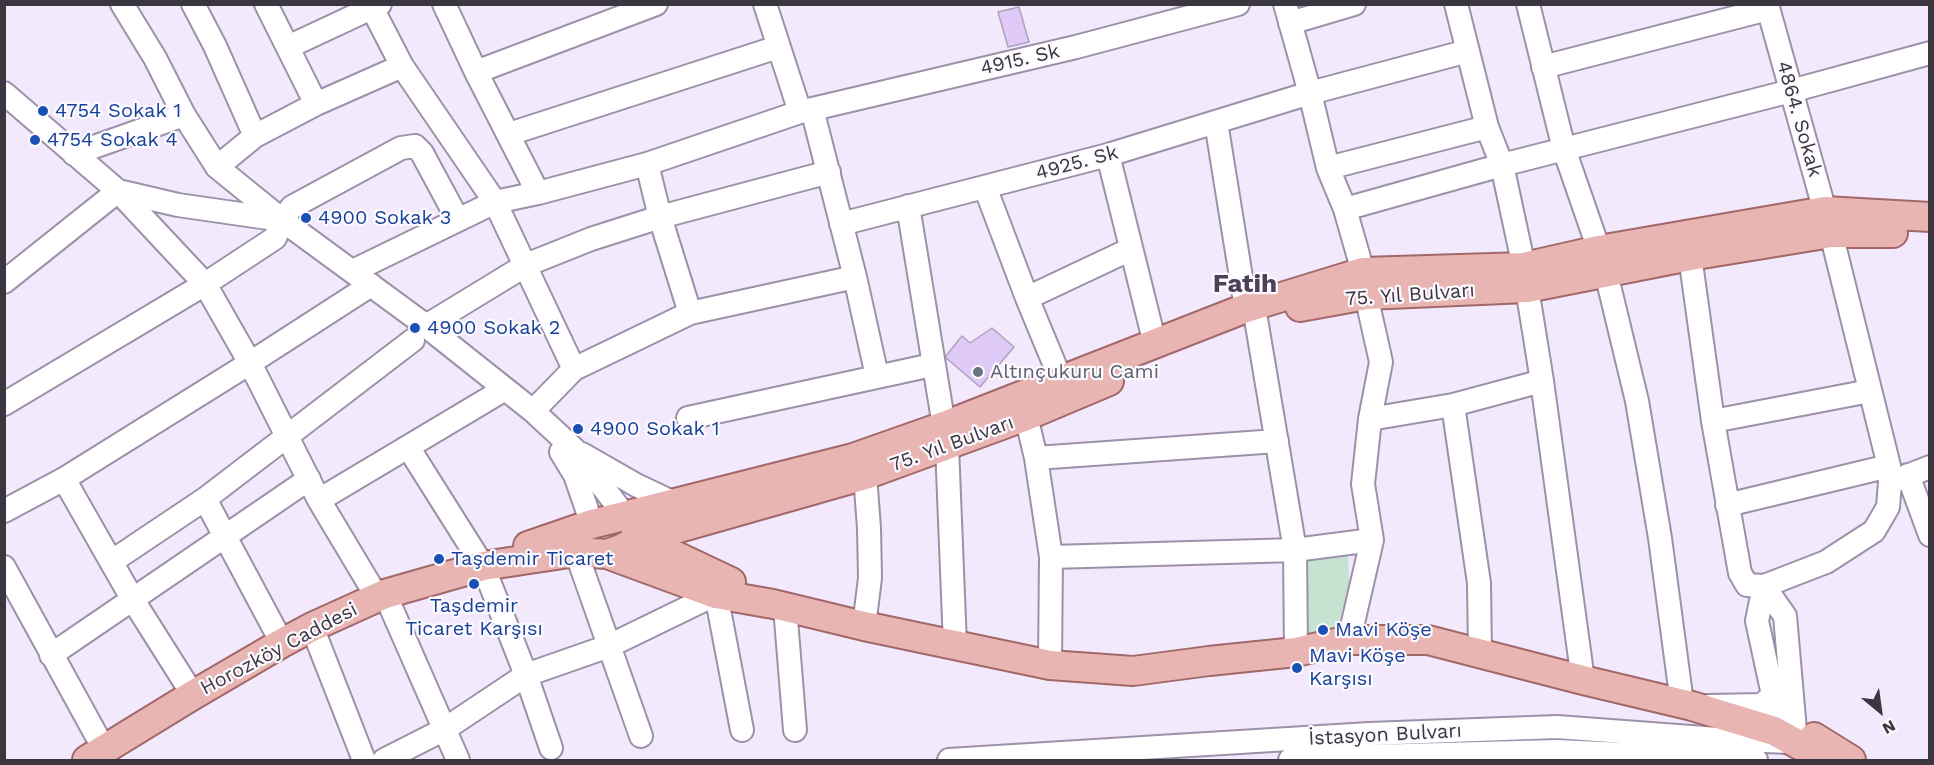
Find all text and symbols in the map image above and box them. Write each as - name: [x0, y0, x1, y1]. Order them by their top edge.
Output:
- street label: 4915. Sk: [978, 39, 1062, 81]
- street label: 4864. Sokak: [1771, 58, 1827, 180]
- place label: 4754 Sokak 1: [55, 99, 181, 123]
- marker: 4754 Sokak 1: [36, 104, 50, 118]
- place label: 4754 Sokak 4: [47, 128, 178, 152]
- marker: 4754 Sokak 4: [28, 133, 42, 147]
- street label: 4925. Sk: [1033, 141, 1121, 185]
- place label: 4900 Sokak 3: [318, 206, 451, 230]
- marker: 4900 Sokak 3: [299, 211, 313, 225]
- district label: Fatih: [1213, 268, 1277, 300]
- street label: 75. Yıl Bulvarı: [1345, 279, 1475, 311]
- place label: 4900 Sokak 2: [427, 316, 560, 340]
- marker: 4900 Sokak 2: [408, 321, 422, 335]
- place label: Altınçukuru Cami: [990, 360, 1159, 384]
- marker: Altınçukuru Cami: [971, 365, 985, 379]
- street label: 75. Yıl Bulvarı: [887, 411, 1017, 477]
- place label: 4900 Sokak 1: [590, 417, 719, 441]
- marker: 4900 Sokak 1: [571, 422, 585, 436]
- place label: Taşdemir Ticaret: [451, 547, 613, 571]
- marker: Taşdemir Ticaret: [432, 552, 446, 566]
- marker: Taşdemir Ticaret Karşısı: [467, 577, 481, 591]
- place label: Taşdemir Ticaret Karşısı: [405, 594, 543, 641]
- street label: Horozköy Caddesi: [196, 598, 362, 700]
- place label: Mavi Köşe: [1335, 618, 1432, 642]
- marker: Mavi Köşe: [1316, 623, 1330, 637]
- place label: Mavi Köşe Karşısı: [1309, 644, 1406, 691]
- marker: Mavi Köşe Karşısı: [1290, 661, 1304, 675]
- north arrow: [1850, 681, 1910, 741]
- text: N: [1879, 716, 1899, 738]
- street label: İstasyon Bulvarı: [1308, 719, 1462, 751]

